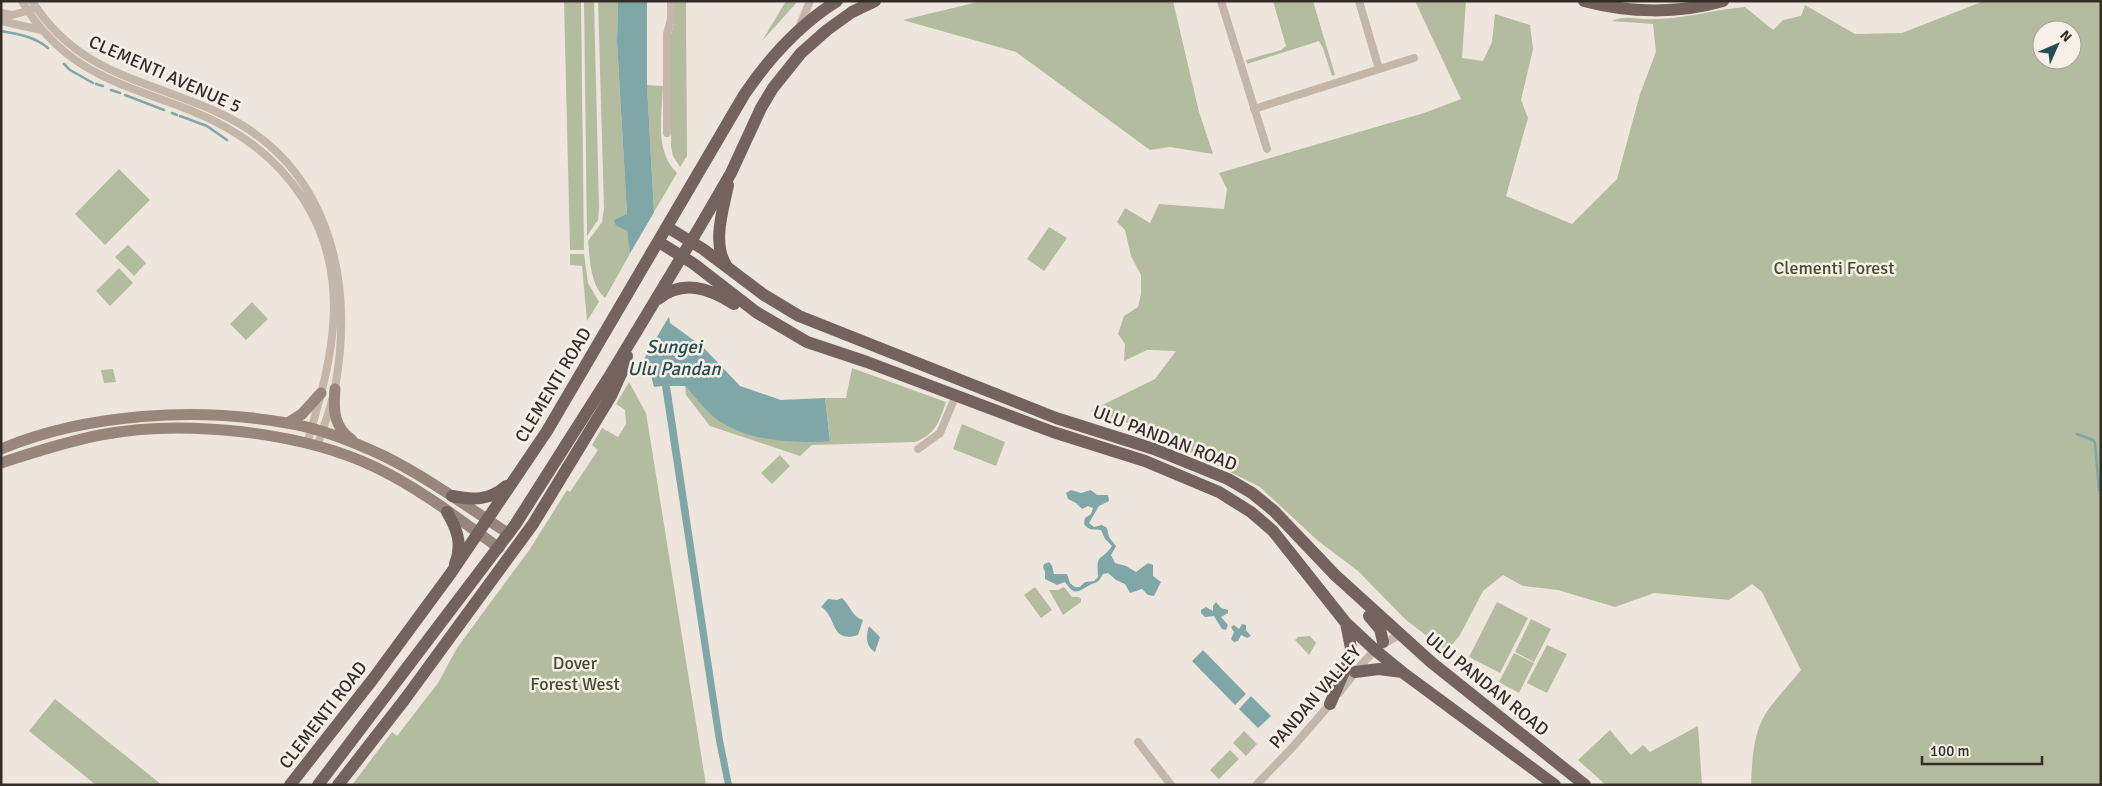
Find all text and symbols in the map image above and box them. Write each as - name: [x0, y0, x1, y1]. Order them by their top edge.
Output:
- north arrow: [2032, 20, 2082, 70]
- text: N: [2056, 27, 2075, 46]
- street label: CLEMENTI AVENUE 5: [86, 31, 244, 117]
- park label: Clementi Forest: [1773, 257, 1895, 279]
- street label: CLEMENTI ROAD: [510, 324, 596, 446]
- water label: Sungei Ulu Pandan: [627, 335, 721, 381]
- street label: ULU PANDAN ROAD: [1090, 400, 1240, 476]
- street label: ULU PANDAN ROAD: [1421, 627, 1553, 741]
- street label: PANDAN VALLEY: [1264, 641, 1366, 753]
- park label: Dover Forest West: [530, 652, 620, 695]
- street label: CLEMENTI ROAD: [274, 657, 372, 773]
- scale bar: [1922, 734, 2042, 766]
- text: 100 m: [1930, 742, 1970, 760]

